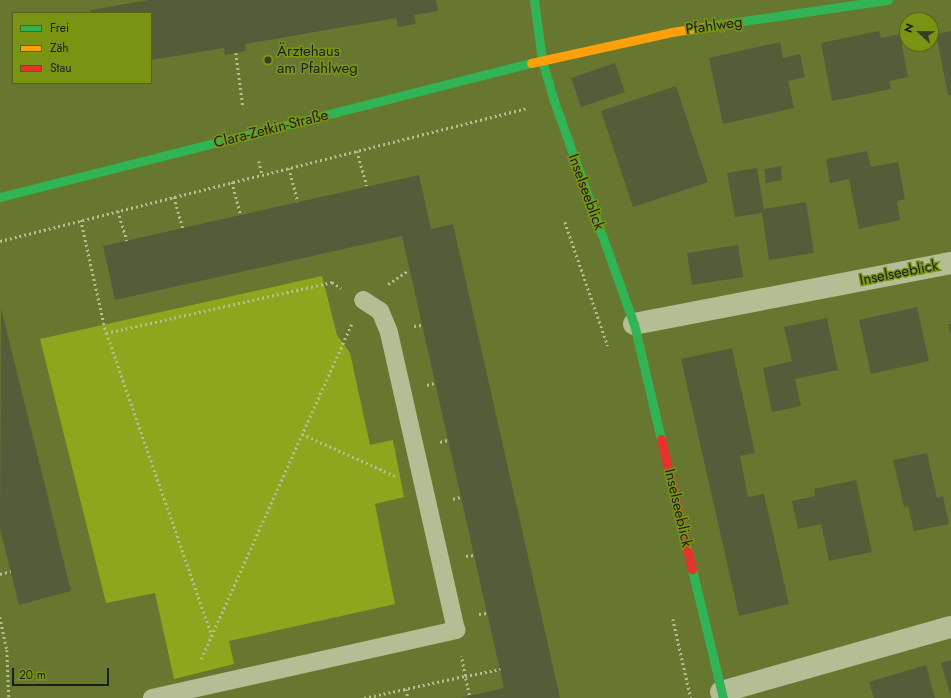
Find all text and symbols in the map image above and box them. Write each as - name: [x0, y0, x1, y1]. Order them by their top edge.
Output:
- legend: [12, 12, 152, 84]
- north arrow: [899, 12, 939, 52]
- street label: Pfahlweg: [684, 13, 744, 39]
- text: Frei: [50, 19, 69, 37]
- text: N: [900, 21, 918, 35]
- text: Zäh: [50, 39, 69, 57]
- place label: Ärztehaus am Pfahlweg: [277, 42, 358, 77]
- marker: Ärztehaus am Pfahlweg: [262, 54, 274, 66]
- text: Stau: [50, 59, 72, 77]
- street label: Clara-Zetkin-Straße: [212, 106, 330, 152]
- street label: Inselseeblick: [564, 151, 608, 233]
- street label: Inselseeblick: [858, 257, 940, 289]
- street label: Inselseeblick: [660, 467, 696, 549]
- scale bar: [14, 660, 111, 686]
- text: 20 m: [19, 666, 46, 684]

